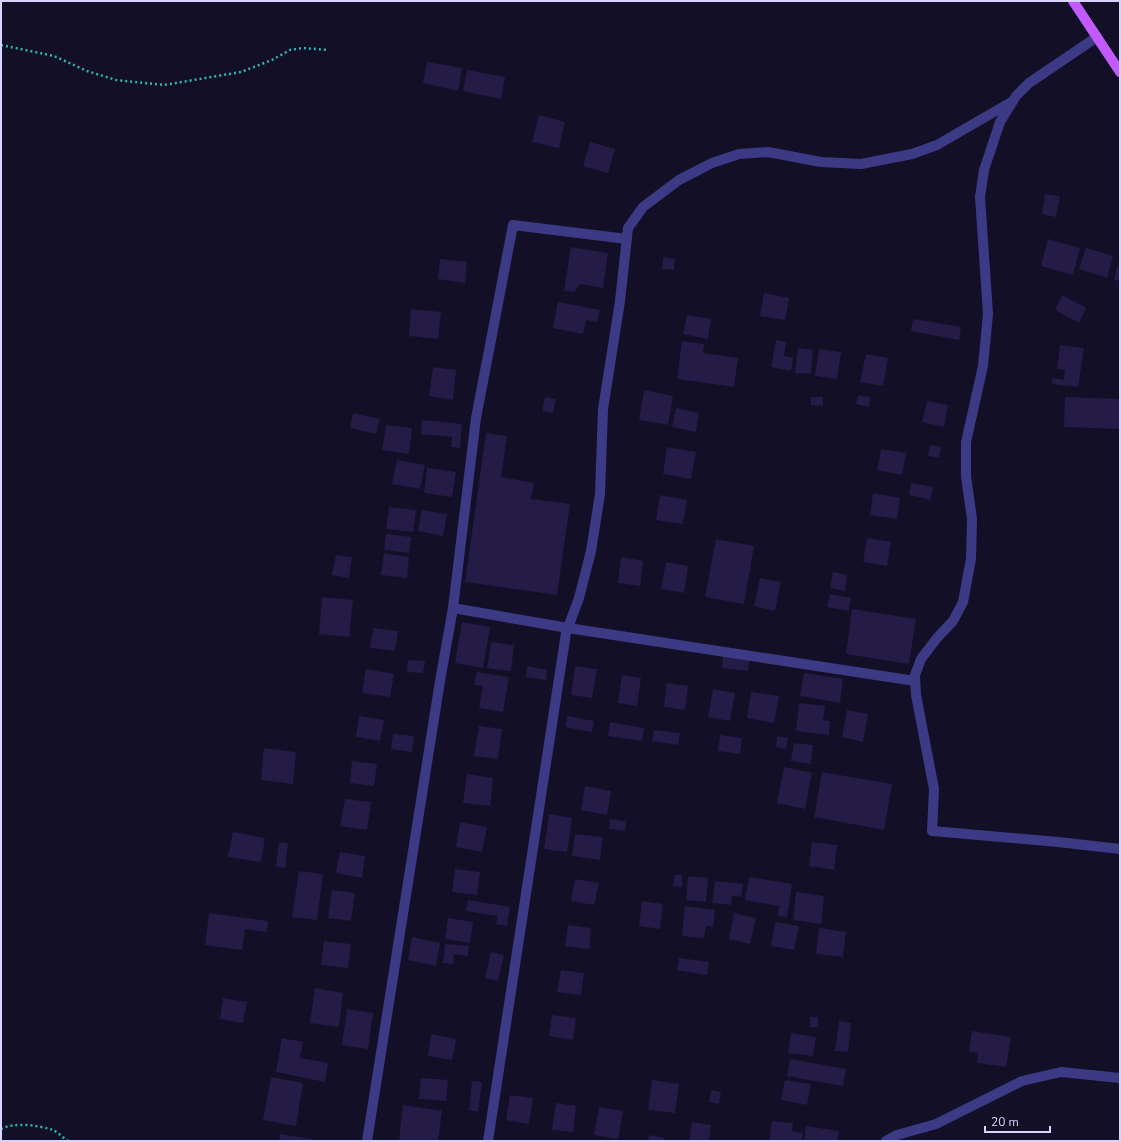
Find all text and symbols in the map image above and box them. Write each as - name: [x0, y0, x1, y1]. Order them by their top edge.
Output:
- scale bar: [985, 1108, 1050, 1134]
- text: 20 m: [991, 1114, 1019, 1130]

